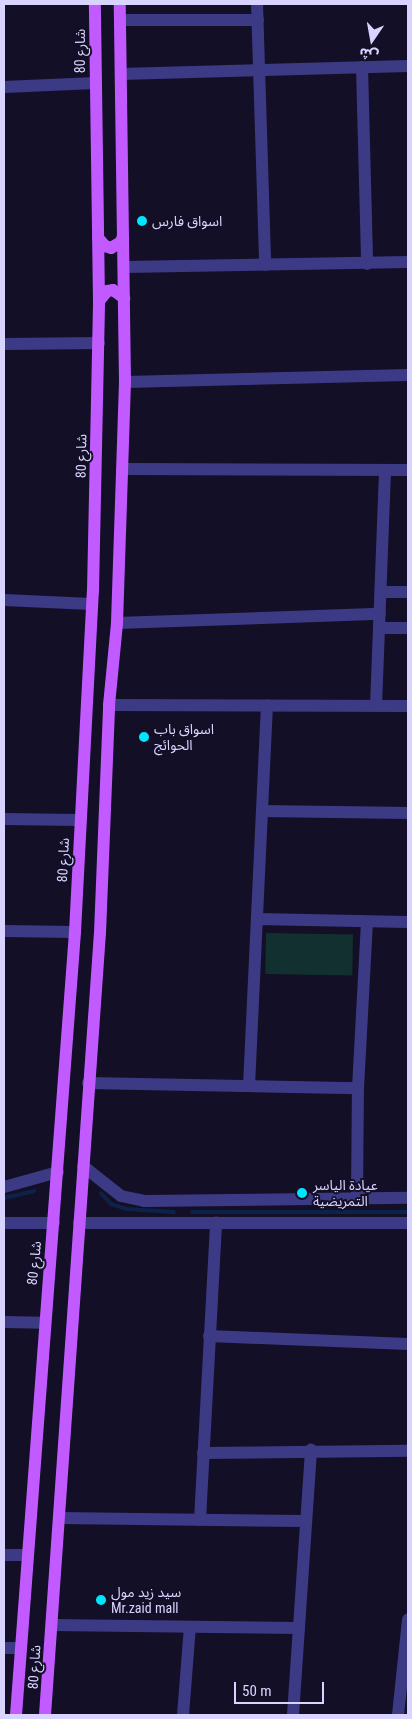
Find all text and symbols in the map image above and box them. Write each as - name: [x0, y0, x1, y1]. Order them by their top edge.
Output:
- north arrow: [347, 15, 397, 65]
- street label: شارع 80: [72, 29, 88, 73]
- text: ش: [358, 45, 380, 64]
- place label: اسواق فارس: [152, 213, 222, 229]
- marker: اسواق فارس: [136, 215, 148, 227]
- street label: شارع 80: [72, 434, 90, 478]
- place label: اسواق باب الحوائج: [154, 721, 214, 754]
- marker: اسواق باب الحوائج: [138, 731, 150, 743]
- street label: شارع 80: [53, 837, 73, 883]
- place label: عيادة الياسر التمريضية: [313, 1177, 378, 1210]
- marker: عيادة الياسر التمريضية: [295, 1186, 309, 1200]
- street label: شارع 80: [23, 1240, 45, 1286]
- place label: سيد زيد مول Mr.zaid mall: [111, 1584, 181, 1616]
- marker: سيد زيد مول Mr.zaid mall: [95, 1594, 107, 1606]
- street label: شارع 80: [24, 1644, 44, 1690]
- scale bar: [237, 1672, 327, 1704]
- text: 50 m: [242, 1682, 272, 1700]

